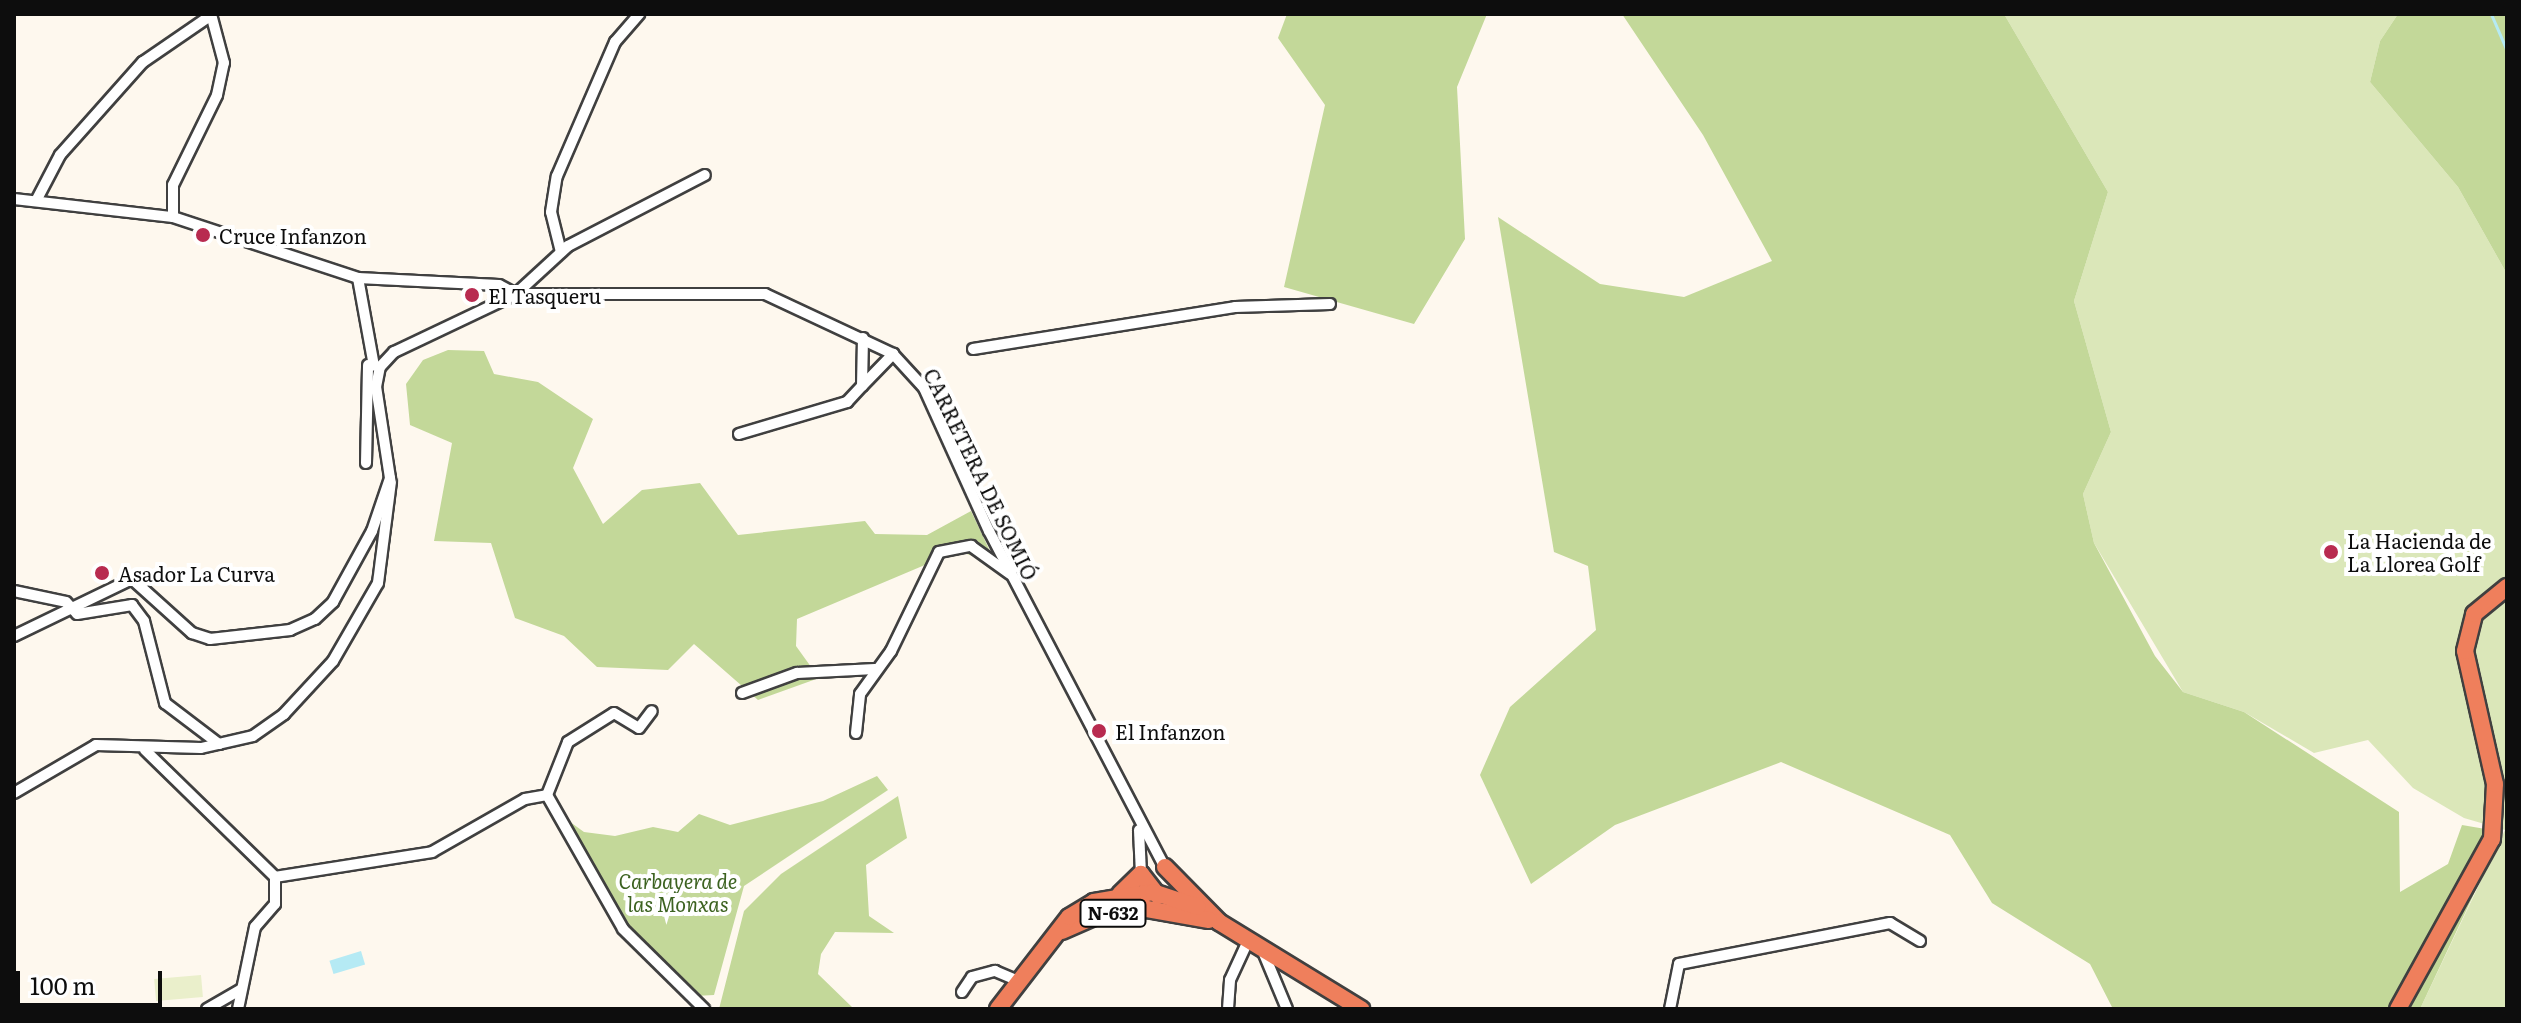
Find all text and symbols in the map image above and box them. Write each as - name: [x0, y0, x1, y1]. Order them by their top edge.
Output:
- place label: Cruce Infanzon: [219, 223, 367, 247]
- marker: Cruce Infanzon: [194, 226, 212, 244]
- place label: El Tasqueru: [488, 283, 601, 307]
- marker: El Tasqueru: [463, 286, 481, 304]
- street label: CARRETERA DE SOMIÓ: [919, 364, 1043, 584]
- place label: La Hacienda de La Llorea Golf: [2347, 528, 2491, 575]
- marker: La Hacienda de La Llorea Golf: [2322, 543, 2340, 561]
- place label: Asador La Curva: [118, 561, 275, 585]
- marker: Asador La Curva: [93, 564, 111, 582]
- place label: El Infanzon: [1115, 719, 1226, 743]
- marker: El Infanzon: [1090, 722, 1108, 740]
- park label: Carbayera de las Monxas: [619, 869, 737, 916]
- road number: N-632: [1079, 899, 1147, 927]
- scale bar: [20, 955, 166, 1005]
- text: 100 m: [30, 967, 96, 1002]

